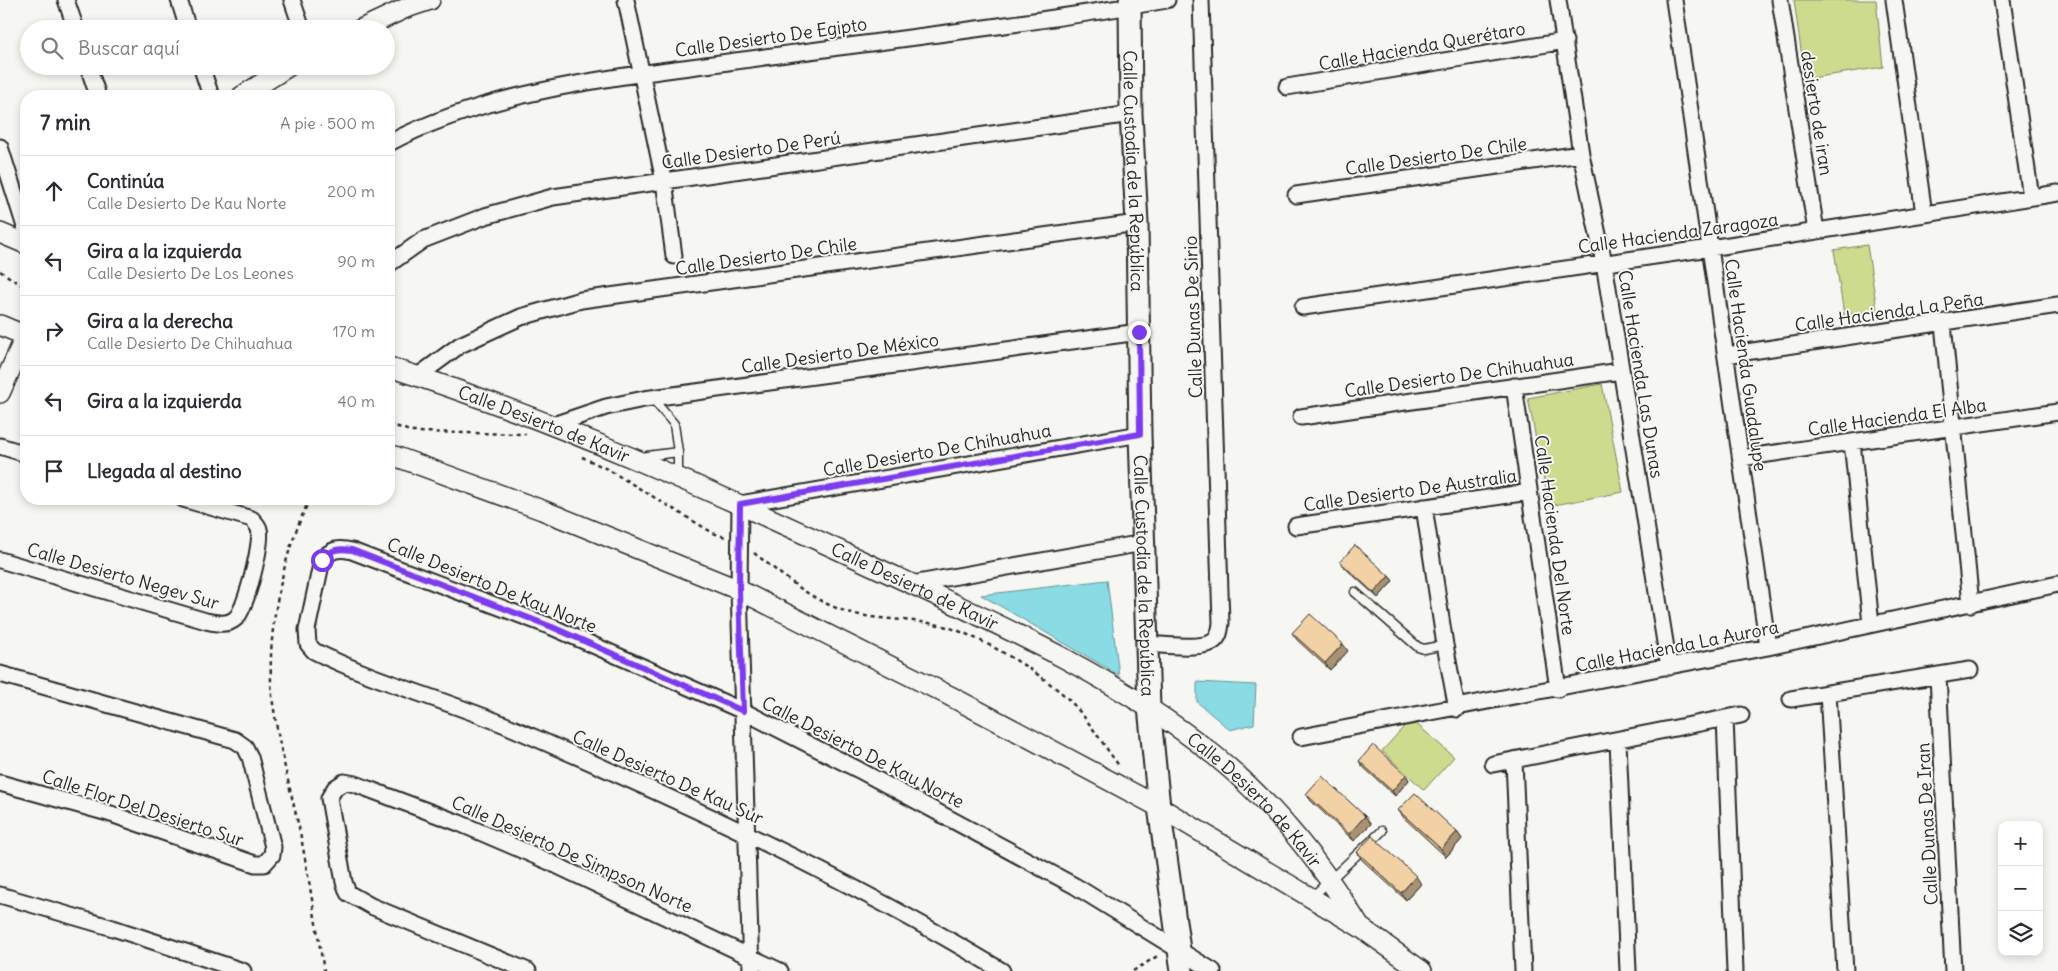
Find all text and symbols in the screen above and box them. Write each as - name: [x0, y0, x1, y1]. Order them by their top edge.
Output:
- street label: Calle Desierto De Egipto: [673, 12, 869, 62]
- street label: Calle Hacienda Querétaro: [1317, 16, 1527, 76]
- search box: [20, 20, 395, 75]
- icon: search: [38, 34, 66, 62]
- text: Buscar aquí: [78, 36, 179, 60]
- street label: desierto de iran: [1796, 49, 1838, 177]
- street label: Calle Custodia de la República: [1119, 50, 1149, 292]
- text: 7 min: [40, 109, 91, 136]
- text: A pie · 500 m: [280, 113, 375, 133]
- street label: Calle Desierto De Perú: [660, 126, 842, 174]
- street label: Calle Desierto De Chile: [1344, 132, 1528, 180]
- text: Continúa: [87, 169, 164, 193]
- icon: ahead: [40, 177, 68, 205]
- text: 200 m: [327, 181, 375, 201]
- text: Calle Desierto De Kau Norte: [87, 193, 286, 213]
- street label: Calle Hacienda Zaragoza: [1576, 208, 1780, 258]
- street label: Calle Desierto De Chile: [674, 232, 858, 280]
- street label: Calle Dunas De Sirio: [1179, 235, 1207, 399]
- text: Gira a la izquierda: [87, 239, 242, 263]
- icon: left: [40, 247, 68, 275]
- text: 90 m: [337, 251, 375, 271]
- street label: Calle Hacienda Guadalupe: [1720, 257, 1772, 473]
- text: Calle Desierto De Los Leones: [87, 263, 294, 283]
- street label: Calle Hacienda Las Dunas: [1613, 268, 1669, 480]
- street label: Calle Hacienda La Peña: [1793, 287, 1985, 337]
- text: Gira a la derecha: [87, 309, 233, 333]
- icon: right: [40, 317, 68, 345]
- text: 170 m: [332, 321, 375, 341]
- route end: [1128, 321, 1151, 344]
- street label: Calle Desierto De México: [740, 328, 940, 378]
- text: Calle Desierto De Chihuahua: [87, 333, 293, 353]
- street label: Calle Desierto De Chihuahua: [1343, 348, 1575, 402]
- street label: Calle Desierto de Kavir: [455, 380, 634, 467]
- icon: left: [40, 387, 68, 415]
- text: Gira a la izquierda: [87, 389, 242, 413]
- text: 40 m: [337, 391, 375, 411]
- street label: Calle Hacienda El Alba: [1806, 393, 1988, 441]
- street label: Calle Desierto De Chihuahua: [821, 419, 1053, 481]
- street label: Calle Hacienda Del Norte: [1530, 434, 1580, 636]
- street label: Calle Custodia de la República: [1129, 455, 1160, 697]
- icon: arrive: [40, 457, 68, 485]
- text: Llegada al destino: [87, 459, 242, 483]
- street label: Calle Desierto De Australia: [1302, 464, 1518, 516]
- street label: Calle Desierto De Kau Norte: [384, 532, 600, 638]
- street label: Calle Desierto de Kavir: [828, 537, 1003, 635]
- street label: Calle Desierto Negev Sur: [24, 538, 222, 615]
- route start: [311, 549, 334, 572]
- street label: Calle Hacienda La Aurora: [1573, 615, 1781, 677]
- street label: Calle Desierto De Kau Norte: [758, 691, 968, 813]
- street label: Calle Desierto De Kau Sur: [569, 724, 768, 830]
- street label: Calle Desierto de Kavir: [1183, 727, 1328, 872]
- street label: Calle Dunas De Iran: [1911, 742, 1943, 906]
- street label: Calle Flor Del Desierto Sur: [39, 764, 247, 852]
- street label: Calle Desierto De Simpson Norte: [448, 790, 696, 918]
- map controls: [1998, 821, 2043, 956]
- button: +: [1998, 821, 2043, 866]
- button: −: [1998, 866, 2043, 911]
- button: layers: [1998, 911, 2043, 956]

